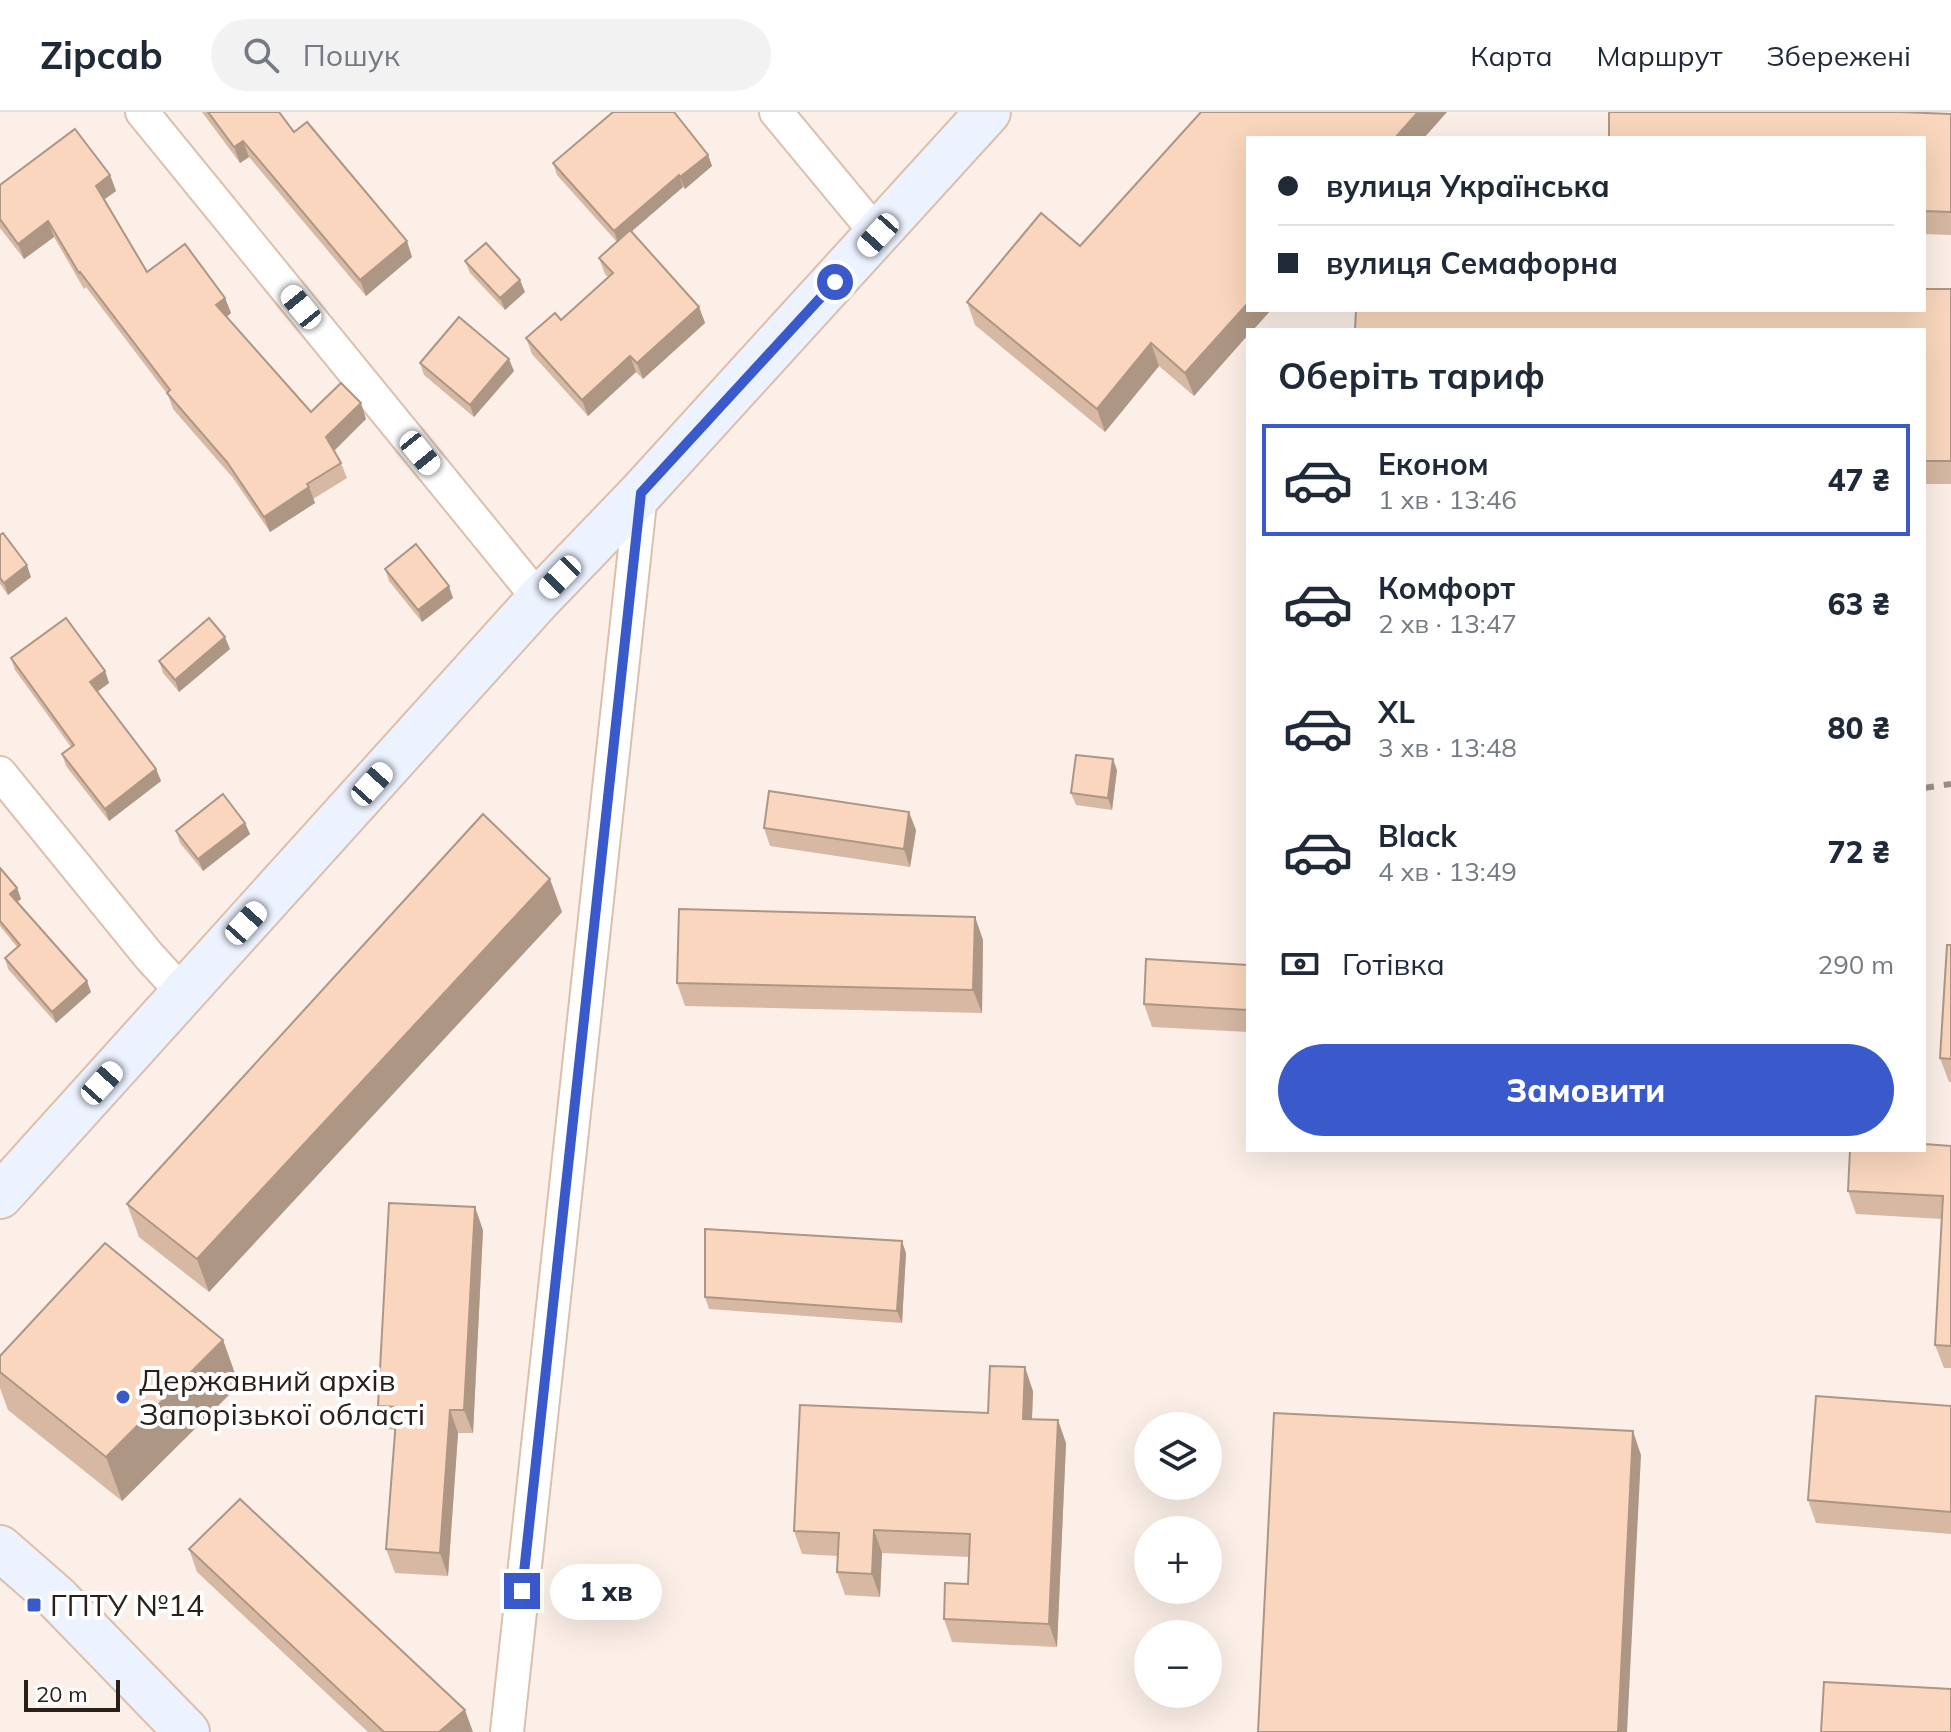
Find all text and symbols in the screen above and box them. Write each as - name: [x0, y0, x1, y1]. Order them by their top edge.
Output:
- search box: [211, 19, 771, 91]
- text: Zipcab: [40, 31, 163, 79]
- icon: search: [239, 33, 283, 77]
- text: Пошук: [303, 36, 400, 74]
- text: Карта: [1470, 38, 1553, 73]
- text: Маршрут: [1597, 38, 1722, 73]
- text: Збережені: [1766, 38, 1911, 73]
- text: вулиця Українська: [1326, 167, 1610, 205]
- car: [853, 209, 903, 261]
- text: вулиця Семафорна: [1326, 244, 1618, 282]
- route start: [817, 264, 853, 300]
- car: [277, 281, 325, 333]
- text: Оберіть тариф: [1278, 353, 1545, 398]
- car: [396, 427, 444, 479]
- icon: car: [1282, 444, 1354, 516]
- text: Економ: [1378, 445, 1489, 483]
- text: 47 ₴: [1828, 461, 1890, 499]
- text: 1 хв · 13:46: [1378, 483, 1517, 516]
- car: [535, 551, 585, 603]
- icon: car: [1282, 568, 1354, 640]
- text: Комфорт: [1378, 569, 1515, 607]
- text: 63 ₴: [1828, 585, 1890, 623]
- text: 2 хв · 13:47: [1378, 607, 1517, 640]
- icon: car: [1282, 692, 1354, 764]
- text: XL: [1378, 693, 1415, 731]
- text: 80 ₴: [1828, 709, 1890, 747]
- text: 3 хв · 13:48: [1378, 731, 1517, 764]
- car: [347, 758, 397, 810]
- icon: car: [1282, 816, 1354, 888]
- text: Black: [1378, 817, 1457, 855]
- text: 72 ₴: [1828, 833, 1890, 871]
- text: 4 хв · 13:49: [1378, 855, 1517, 888]
- car: [221, 897, 271, 949]
- icon: cash: [1278, 942, 1322, 986]
- text: Готівка: [1342, 945, 1445, 983]
- text: 290 m: [1818, 948, 1894, 981]
- button: Замовити: [1278, 1044, 1894, 1136]
- car: [77, 1057, 127, 1109]
- place label: Державний архів Запорізької області: [139, 1361, 425, 1433]
- marker: Державний архів Запорізької області: [114, 1388, 132, 1406]
- map controls: [1134, 1412, 1222, 1708]
- button: layers: [1134, 1412, 1222, 1500]
- button: +: [1134, 1516, 1222, 1604]
- callout: 1 хв: [550, 1563, 662, 1619]
- route end: [504, 1573, 540, 1609]
- text: 1 хв: [579, 1575, 633, 1608]
- place label: ГПТУ №14: [50, 1586, 204, 1624]
- marker: ГПТУ №14: [25, 1596, 43, 1614]
- button: −: [1134, 1620, 1222, 1708]
- scale bar: [24, 1676, 120, 1712]
- text: 20 m: [36, 1680, 87, 1708]

